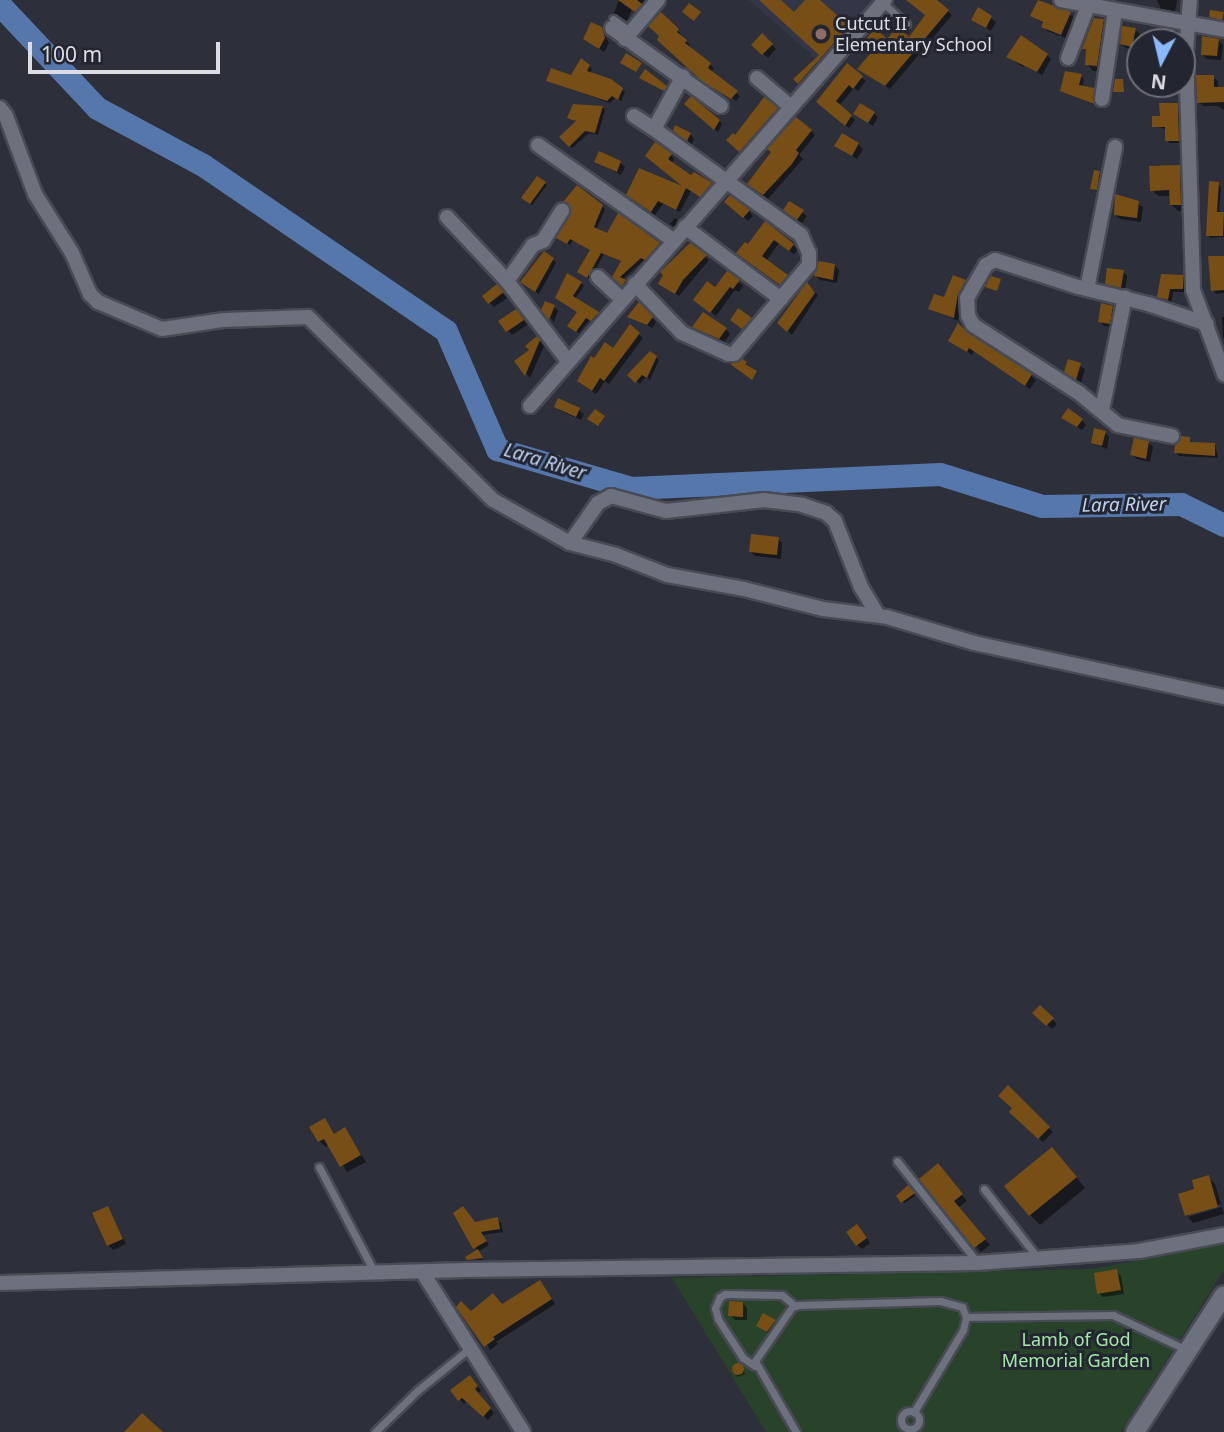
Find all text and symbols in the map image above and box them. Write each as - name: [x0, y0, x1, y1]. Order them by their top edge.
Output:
- place label: Cutcut II Elementary School: [835, 13, 992, 56]
- marker: Cutcut II Elementary School: [813, 26, 829, 42]
- scale bar: [32, 28, 224, 72]
- north arrow: [1126, 28, 1196, 98]
- text: 100 m: [41, 40, 102, 68]
- text: N: [1149, 68, 1168, 96]
- water label: Lara River: [501, 439, 589, 485]
- water label: Lara River: [1082, 493, 1166, 517]
- park label: Lamb of God Memorial Garden: [1002, 1329, 1150, 1372]

